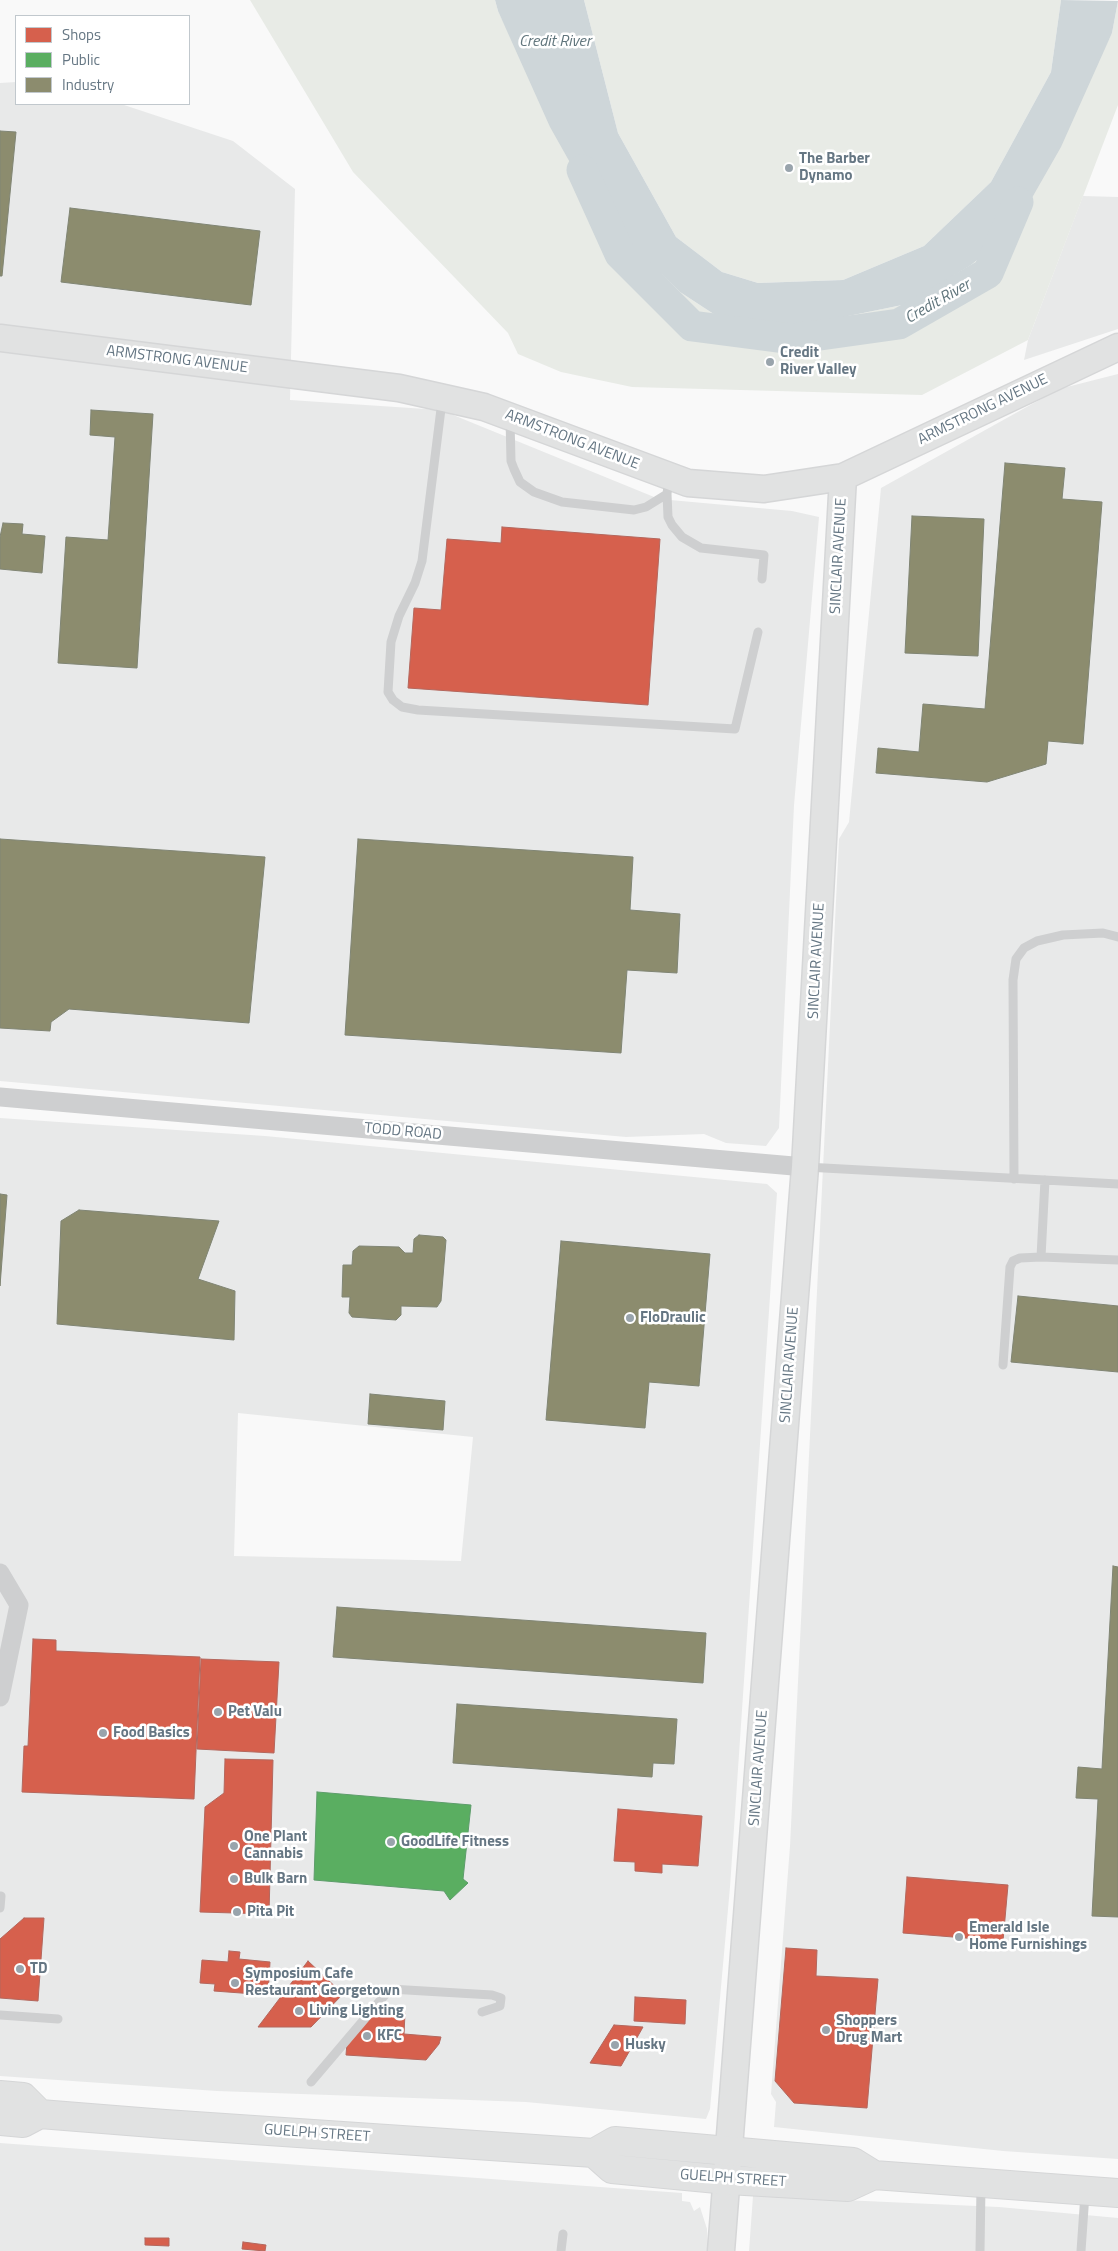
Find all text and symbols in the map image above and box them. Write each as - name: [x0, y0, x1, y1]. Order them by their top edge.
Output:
- legend: [15, 15, 190, 105]
- text: Shops: [62, 23, 101, 46]
- water label: Credit River: [519, 32, 591, 52]
- text: Public: [62, 48, 100, 71]
- text: Industry: [62, 73, 114, 96]
- place label: The Barber Dynamo: [799, 150, 870, 185]
- marker: The Barber Dynamo: [783, 162, 795, 174]
- water label: Credit River: [902, 276, 974, 328]
- street label: ARMSTRONG AVENUE: [105, 342, 249, 378]
- place label: Credit River Valley: [780, 344, 857, 379]
- marker: Credit River Valley: [764, 356, 776, 368]
- street label: ARMSTRONG AVENUE: [915, 371, 1051, 449]
- street label: ARMSTRONG AVENUE: [502, 406, 642, 474]
- street label: SINCLAIR AVENUE: [827, 498, 851, 614]
- street label: SINCLAIR AVENUE: [805, 903, 829, 1019]
- street label: TODD ROAD: [364, 1120, 442, 1144]
- street label: SINCLAIR AVENUE: [777, 1306, 803, 1424]
- place label: FloDraulic: [640, 1309, 706, 1327]
- marker: FloDraulic: [624, 1312, 636, 1324]
- place label: Pet Valu: [228, 1703, 282, 1721]
- marker: Pet Valu: [212, 1706, 224, 1718]
- street label: SINCLAIR AVENUE: [746, 1709, 772, 1827]
- place label: Food Basics: [113, 1724, 190, 1742]
- marker: Food Basics: [97, 1727, 109, 1739]
- place label: One Plant Cannabis: [244, 1828, 307, 1863]
- place label: GoodLife Fitness: [401, 1833, 509, 1851]
- marker: GoodLife Fitness: [385, 1836, 397, 1848]
- marker: One Plant Cannabis: [228, 1840, 240, 1852]
- place label: Bulk Barn: [244, 1870, 307, 1888]
- marker: Bulk Barn: [228, 1873, 240, 1885]
- place label: Pita Pit: [247, 1903, 294, 1921]
- marker: Pita Pit: [231, 1906, 243, 1918]
- place label: Emerald Isle Home Furnishings: [969, 1919, 1087, 1954]
- marker: Emerald Isle Home Furnishings: [953, 1931, 965, 1943]
- place label: TD: [30, 1960, 47, 1978]
- marker: TD: [14, 1963, 26, 1975]
- place label: Symposium Cafe Restaurant Georgetown: [245, 1965, 400, 2000]
- marker: Symposium Cafe Restaurant Georgetown: [229, 1977, 241, 1989]
- place label: Living Lighting: [309, 2002, 404, 2020]
- marker: Living Lighting: [293, 2005, 305, 2017]
- place label: Shoppers Drug Mart: [836, 2012, 902, 2047]
- marker: Shoppers Drug Mart: [820, 2024, 832, 2036]
- place label: KFC: [377, 2027, 402, 2045]
- marker: KFC: [361, 2030, 373, 2042]
- place label: Husky: [625, 2036, 666, 2054]
- marker: Husky: [609, 2039, 621, 2051]
- street label: GUELPH STREET: [263, 2121, 371, 2147]
- street label: GUELPH STREET: [679, 2166, 787, 2192]

